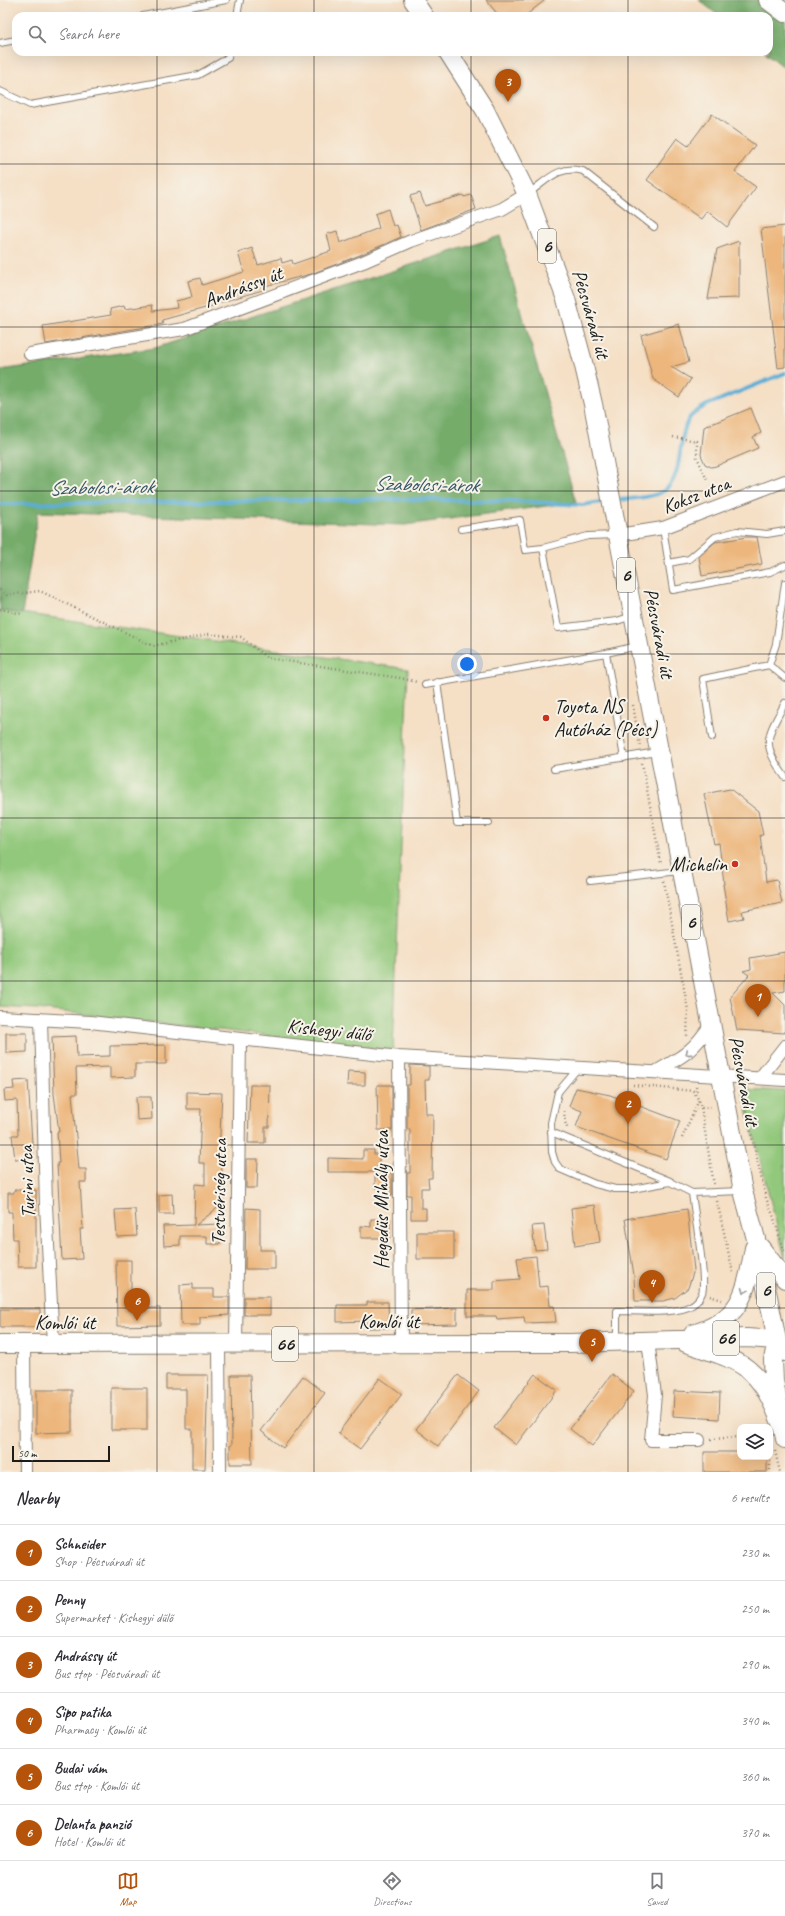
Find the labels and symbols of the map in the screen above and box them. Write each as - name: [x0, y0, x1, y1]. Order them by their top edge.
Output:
- pin: 3: [495, 69, 521, 102]
- road number: 6: [538, 229, 556, 263]
- street label: Andrássy út: [200, 260, 288, 313]
- street label: Pécsváradi út: [566, 267, 616, 364]
- water label: Szabolcsi-árok: [374, 470, 481, 498]
- street label: Koksz utca: [659, 470, 735, 519]
- water label: Szabolcsi-árok: [49, 473, 156, 501]
- road number: 6: [617, 558, 635, 592]
- street label: Pécsváradi út: [638, 586, 680, 683]
- your location: [457, 654, 477, 674]
- place label: Toyota NS Autóház (Pécs): [554, 694, 658, 742]
- marker: Toyota NS Autóház (Pécs): [541, 713, 551, 723]
- place label: Michelin: [670, 852, 728, 877]
- marker: Michelin: [730, 859, 740, 869]
- road number: 6: [682, 905, 700, 939]
- pin: 1: [745, 984, 771, 1017]
- street label: Kishegyi dűlő: [286, 1013, 375, 1047]
- street label: Pécsváradi út: [723, 1034, 765, 1131]
- one-way arrow: [685, 1048, 692, 1055]
- pin: 2: [615, 1091, 641, 1124]
- street label: Hegedüs Mihály utca: [369, 1129, 394, 1269]
- street label: Testvériség utca: [206, 1137, 232, 1245]
- street label: Turini utca: [13, 1143, 41, 1219]
- pin: 4: [639, 1270, 665, 1303]
- road number: 6: [757, 1273, 775, 1307]
- one-way arrow: [741, 1286, 749, 1294]
- pin: 6: [124, 1288, 150, 1321]
- street label: Komlói út: [359, 1309, 422, 1334]
- street label: Komlói út: [35, 1310, 98, 1335]
- road number: 66: [713, 1321, 739, 1355]
- road number: 66: [272, 1327, 298, 1361]
- pin: 5: [579, 1329, 605, 1362]
- scale bar: [12, 1444, 110, 1463]

